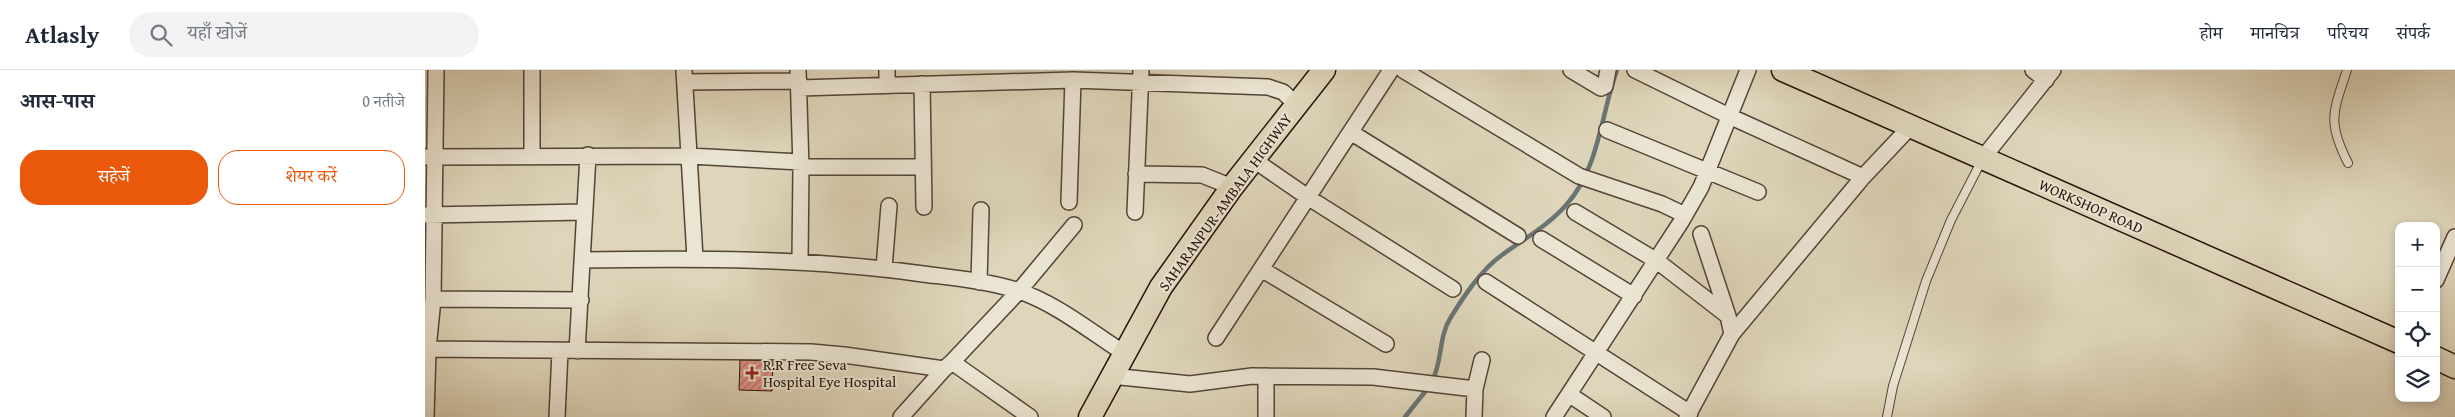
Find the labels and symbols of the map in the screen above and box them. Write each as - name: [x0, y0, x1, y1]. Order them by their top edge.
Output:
- street label: SAHARANPUR-AMBALA HIGHWAY: [1153, 109, 1297, 295]
- street label: WORKSHOP ROAD: [2035, 174, 2147, 238]
- place label: R.R Free Seva Hospital Eye Hospital: [763, 354, 896, 392]
- marker: R.R Free Seva Hospital Eye Hospital: [745, 366, 759, 380]

